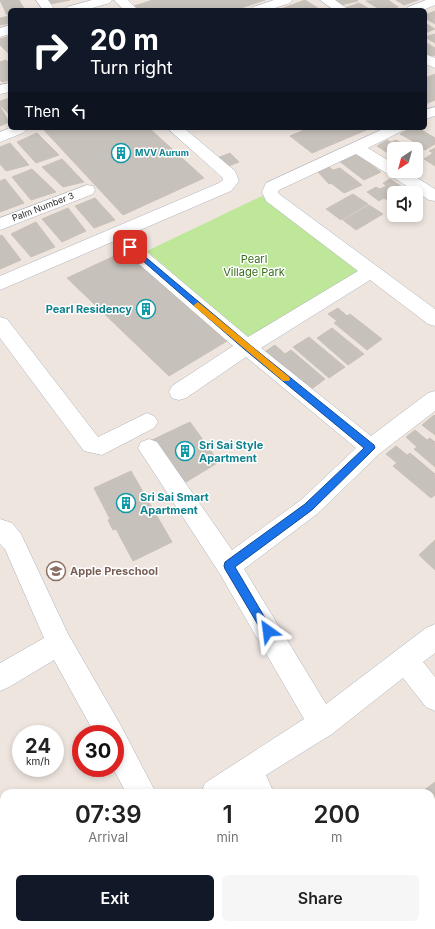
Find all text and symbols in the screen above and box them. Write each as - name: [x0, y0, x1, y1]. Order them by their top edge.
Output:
- text: 20 m: [90, 23, 159, 57]
- icon: right: [24, 24, 76, 76]
- text: Turn right: [90, 57, 173, 78]
- icon: left: [68, 100, 90, 122]
- text: Then: [24, 102, 60, 121]
- building icon: MVV Aurum: [110, 142, 132, 164]
- north arrow: [387, 142, 423, 178]
- map controls: [387, 142, 423, 222]
- place label: MVV Aurum: [135, 147, 189, 158]
- button: sound: [387, 186, 423, 222]
- street label: Palm Number 3: [10, 189, 76, 223]
- pin: [113, 230, 147, 264]
- icon: arrive: [119, 236, 141, 258]
- park label: Pearl Village Park: [223, 252, 285, 279]
- building icon: Pearl Residency: [135, 298, 157, 320]
- place label: Pearl Residency: [46, 302, 132, 316]
- place label: Sri Sai Style Apartment: [199, 438, 264, 465]
- building icon: Sri Sai Style Apartment: [174, 440, 196, 462]
- place label: Sri Sai Smart Apartment: [140, 490, 209, 517]
- building icon: Sri Sai Smart Apartment: [115, 492, 137, 514]
- school or university icon: Apple Preschool: [45, 560, 67, 582]
- place label: Apple Preschool: [70, 564, 158, 578]
- position arrow: [247, 610, 289, 652]
- speed limit sign: 30: [72, 725, 124, 777]
- text: 24: [25, 734, 51, 758]
- text: km/h: [26, 755, 50, 767]
- text: 07:39: [75, 800, 142, 829]
- text: 1: [222, 800, 233, 829]
- text: 200: [314, 800, 360, 829]
- text: Arrival: [88, 829, 128, 845]
- text: min: [216, 829, 239, 845]
- text: m: [331, 829, 343, 845]
- button: Exit: [16, 875, 214, 921]
- button: Share: [222, 875, 419, 921]

